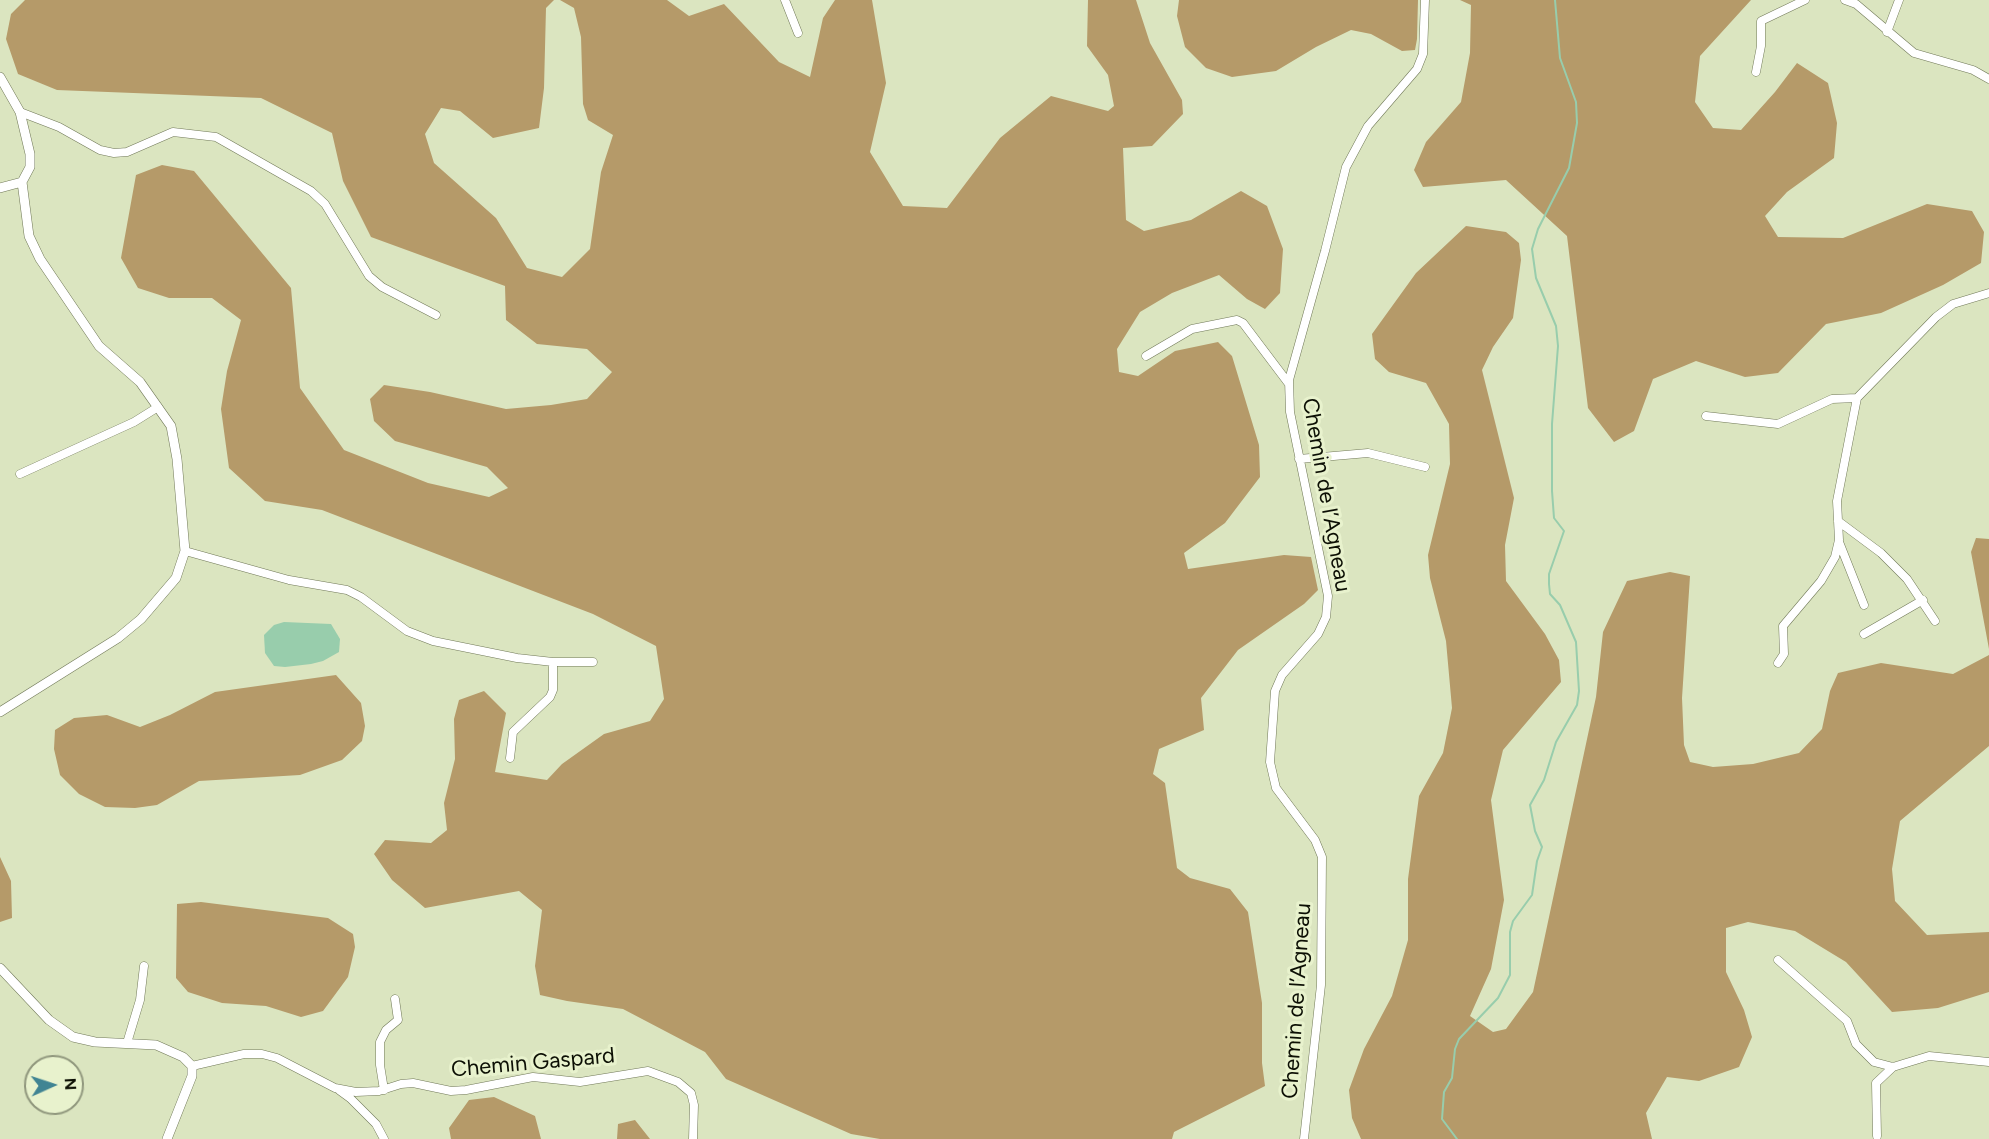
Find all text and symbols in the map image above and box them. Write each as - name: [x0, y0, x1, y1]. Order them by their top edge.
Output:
- street label: Chemin de l’Agneau: [1296, 396, 1356, 594]
- street label: Chemin de l’Agneau: [1277, 902, 1317, 1100]
- street label: Chemin Gaspard: [450, 1043, 616, 1083]
- north arrow: [24, 1055, 84, 1115]
- text: N: [61, 1077, 80, 1091]

